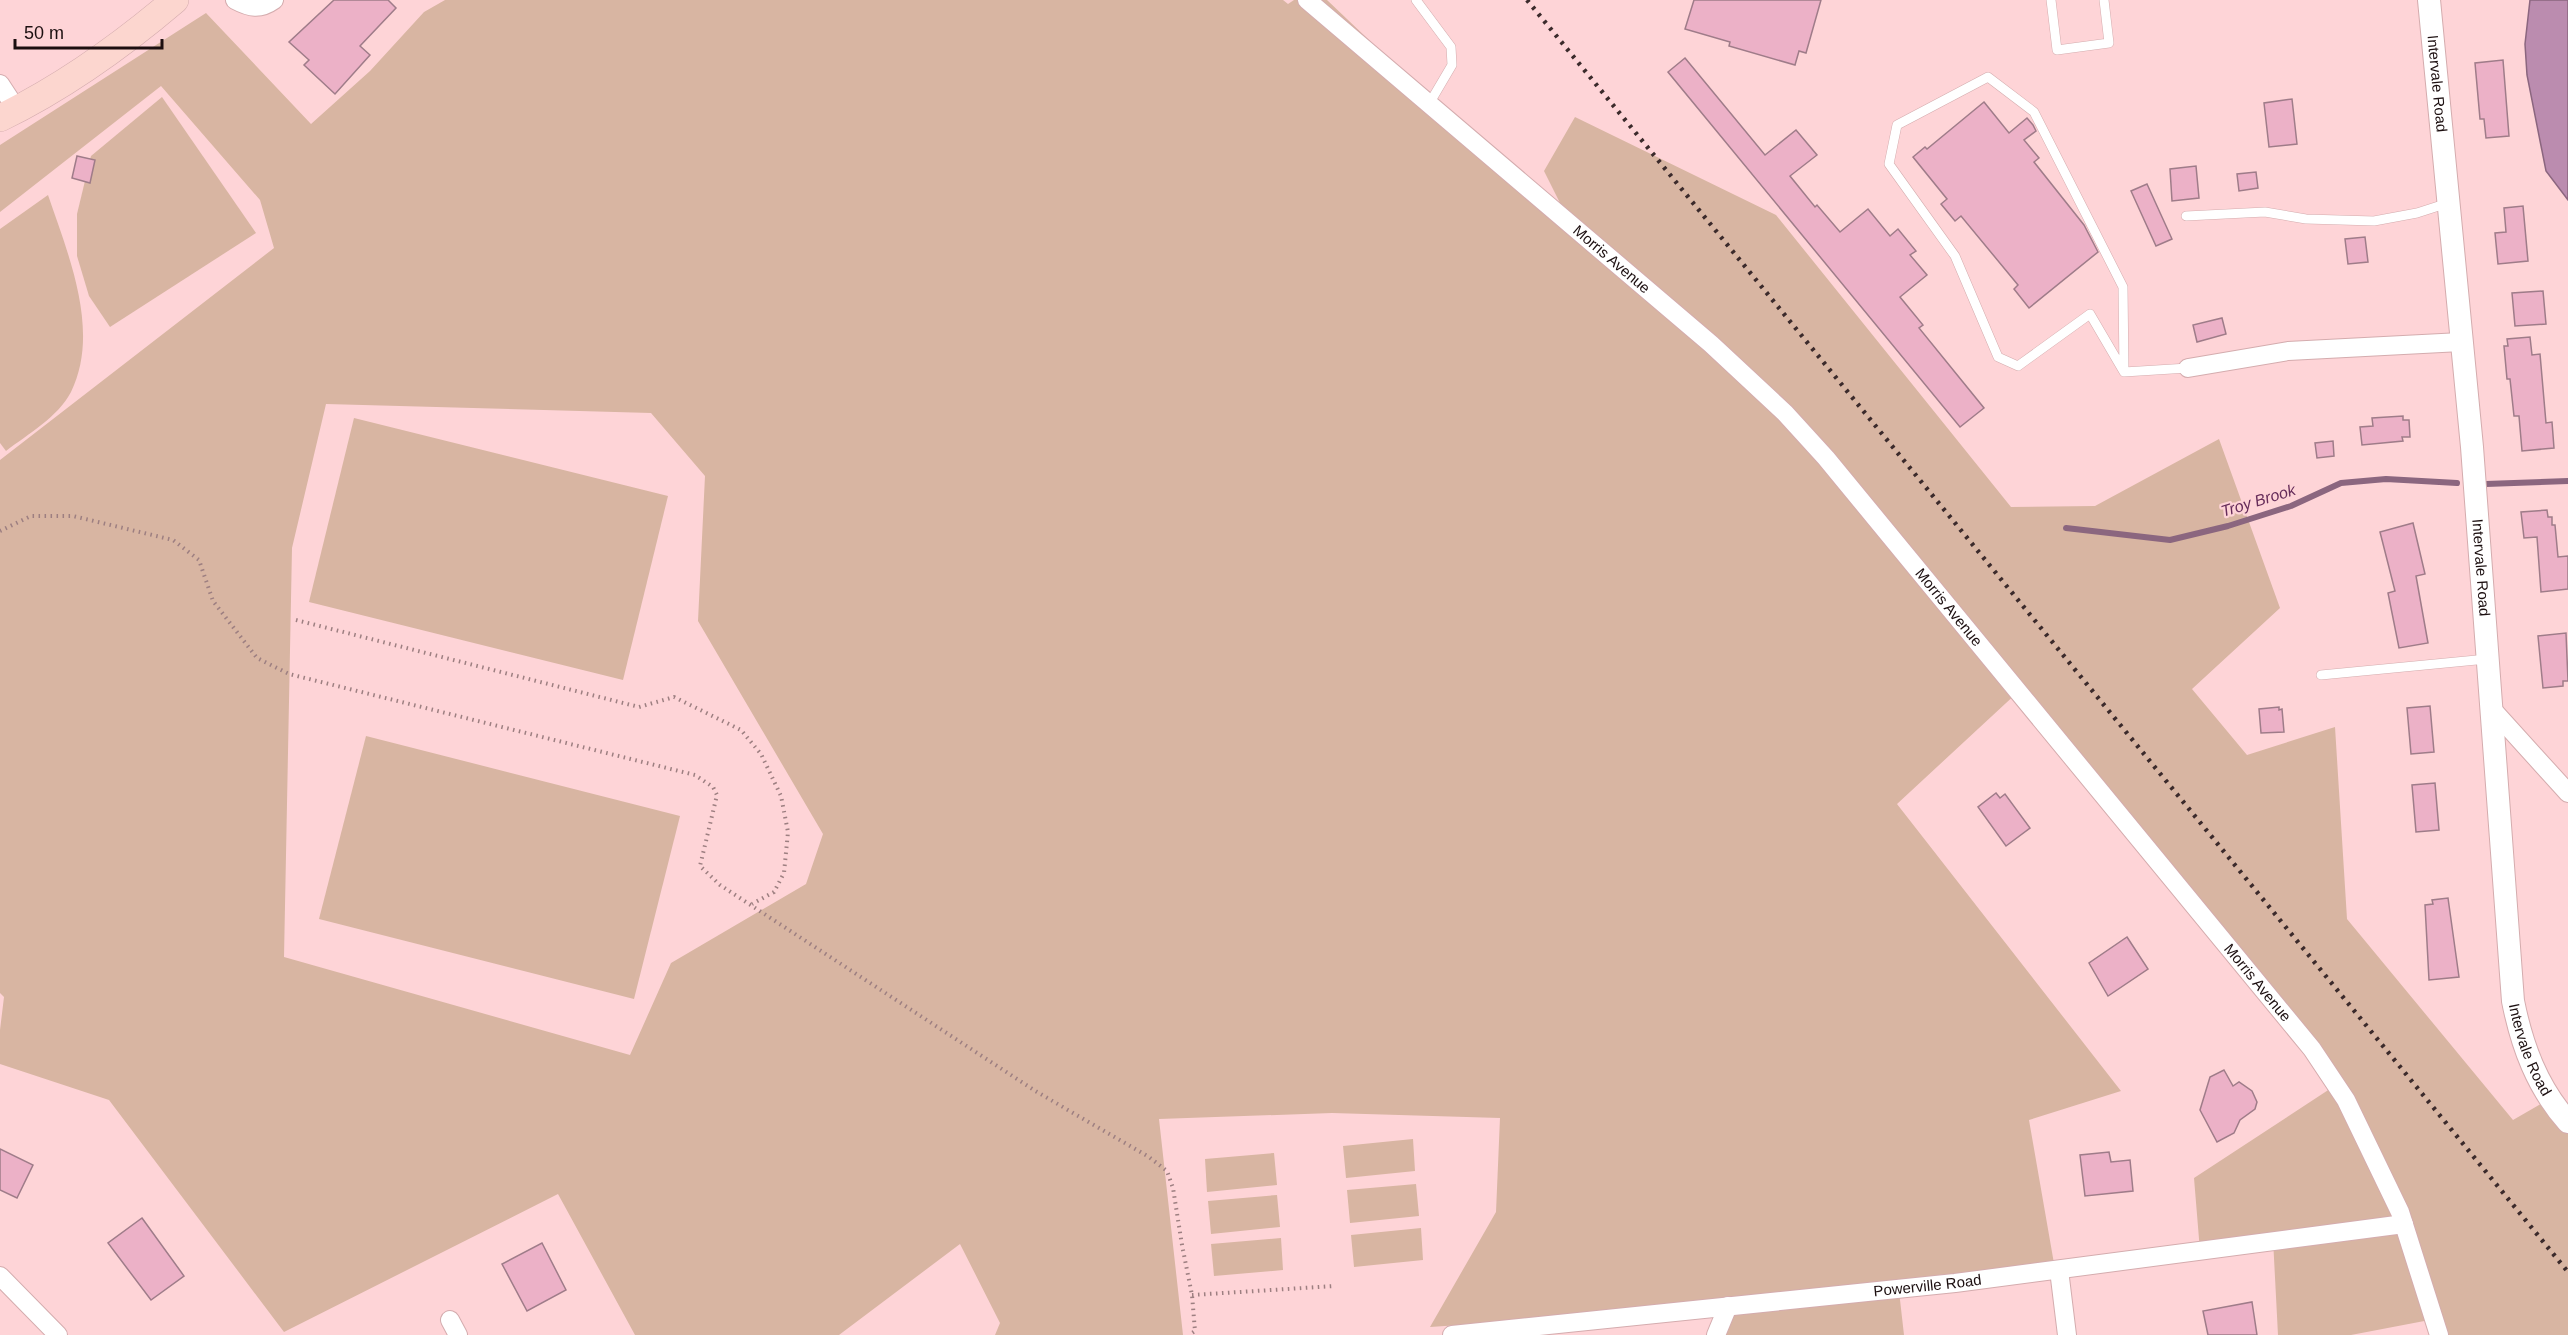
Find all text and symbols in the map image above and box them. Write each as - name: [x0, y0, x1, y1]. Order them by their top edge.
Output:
- scale bar: [15, 12, 162, 50]
- text: 50 m: [24, 23, 64, 43]
- street label: Intervale Road: [2424, 34, 2451, 133]
- street label: Morris Avenue: [1570, 221, 1654, 296]
- water label: Troy Brook: [2219, 481, 2298, 520]
- street label: Intervale Road: [2469, 518, 2494, 617]
- street label: Morris Avenue: [1912, 565, 1986, 649]
- street label: Morris Avenue: [2221, 940, 2295, 1025]
- street label: Intervale Road: [2506, 1002, 2555, 1099]
- street label: Powerville Road: [1873, 1271, 1982, 1299]

